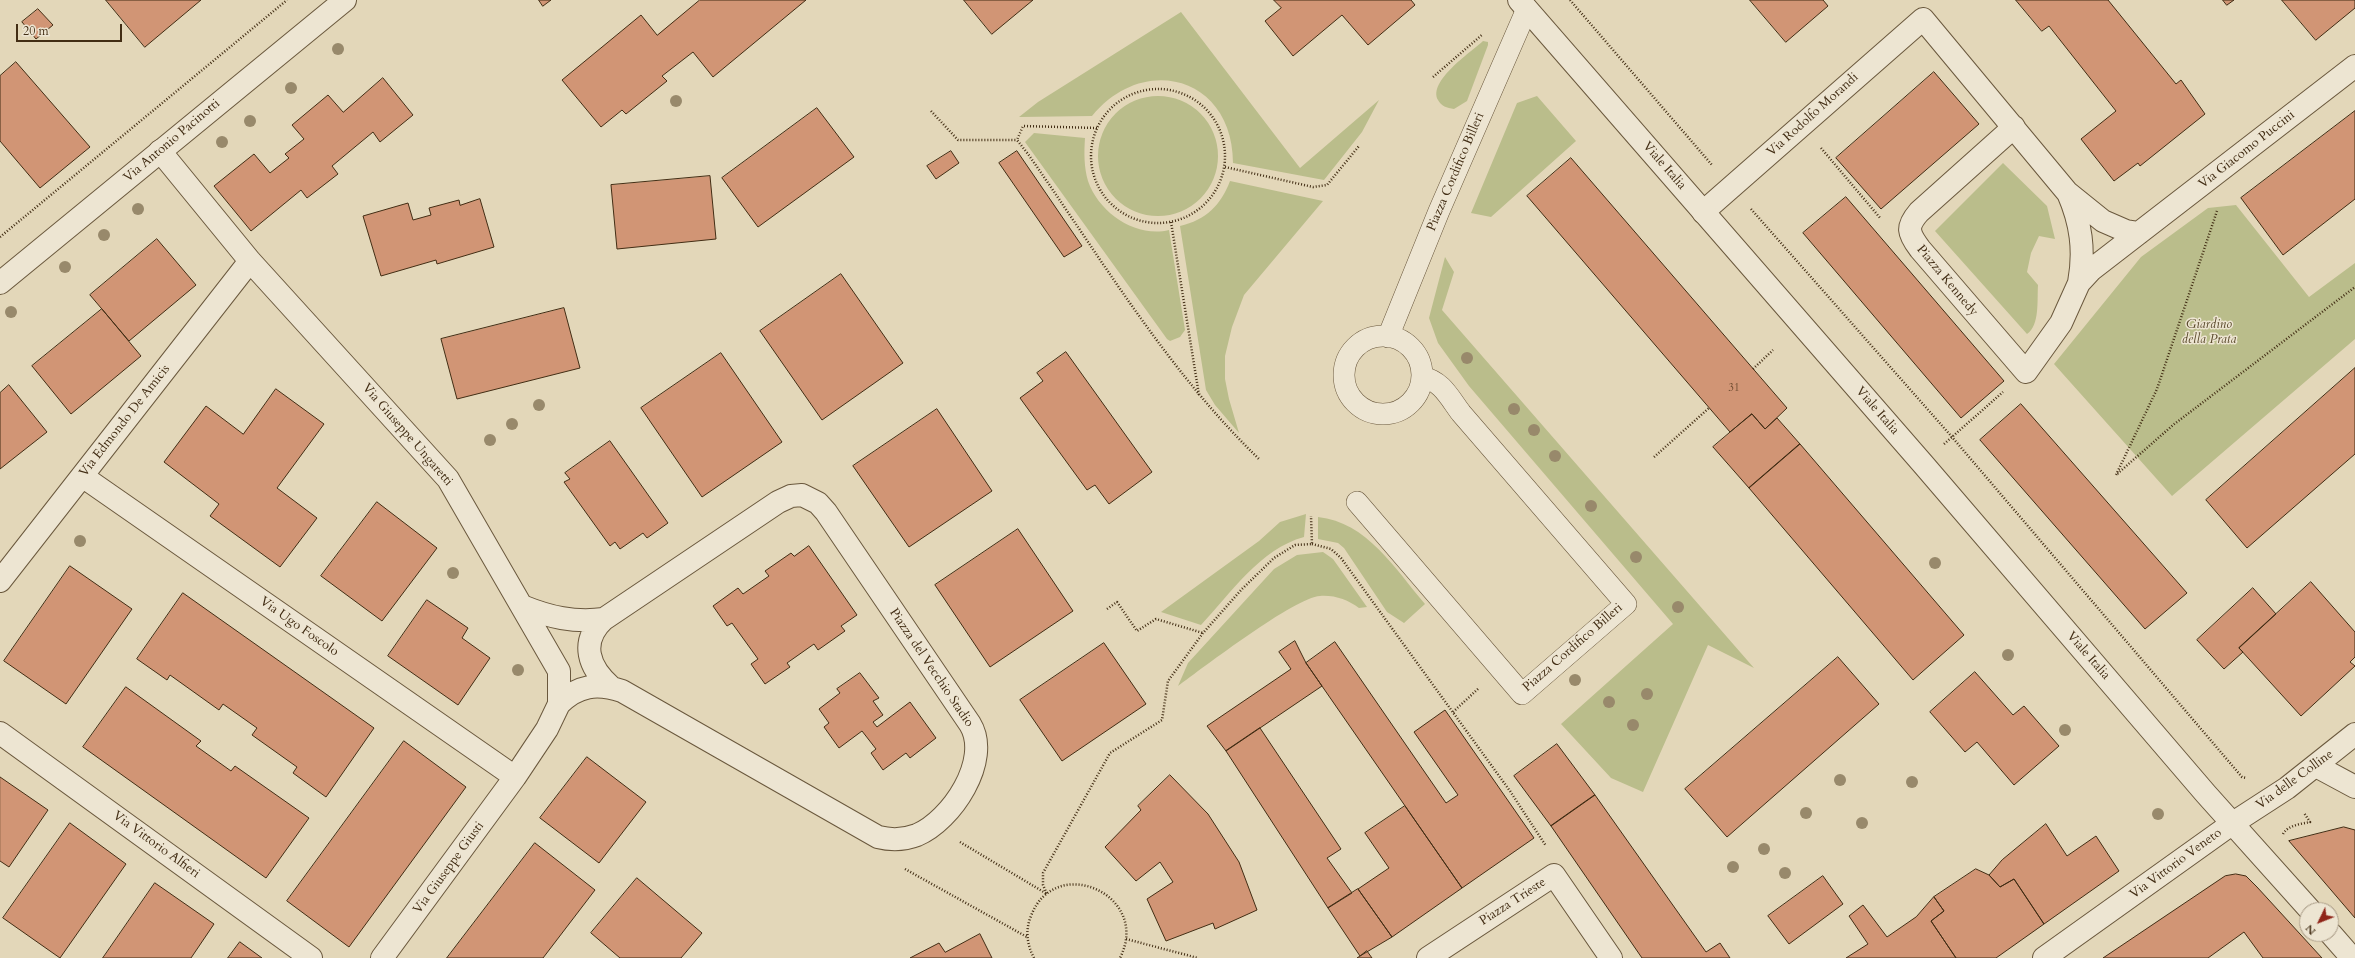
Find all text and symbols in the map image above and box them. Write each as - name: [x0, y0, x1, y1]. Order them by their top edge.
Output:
- scale bar: [18, 16, 124, 42]
- text: 20 m: [23, 23, 49, 39]
- street label: Via Rodolfo Morandi: [1764, 70, 1862, 160]
- street label: Via Antonio Pacinotti: [121, 96, 223, 186]
- street label: Via Giacomo Puccini: [2196, 108, 2298, 192]
- street label: Piazza Cordifico Billeri: [1424, 110, 1488, 234]
- street label: Viale Italia: [1639, 139, 1689, 193]
- street label: Piazza Kennedy: [1913, 242, 1981, 320]
- park label: Giardino della Prata: [2182, 317, 2236, 348]
- street label: Via Edmondo De Amicis: [76, 362, 174, 480]
- street label: Via Giuseppe Ungaretti: [358, 381, 456, 489]
- house number: 31: [1728, 381, 1740, 395]
- street label: Viale Italia: [1852, 384, 1902, 438]
- street label: Via Ugo Foscolo: [257, 594, 341, 660]
- street label: Piazza Cordifico Billeri: [1520, 600, 1626, 696]
- street label: Piazza del Vecchio Stadio: [885, 606, 977, 730]
- street label: Viale Italia: [2063, 629, 2113, 683]
- street label: Via delle Colline: [2253, 747, 2337, 813]
- street label: Via Vittorio Alfieri: [109, 808, 203, 882]
- street label: Via Giuseppe Giusti: [410, 819, 488, 917]
- street label: Via Vittorio Veneto: [2127, 825, 2225, 903]
- street label: Piazza Trieste: [1477, 875, 1549, 929]
- north arrow: [2299, 902, 2339, 942]
- text: N: [2302, 921, 2319, 938]

